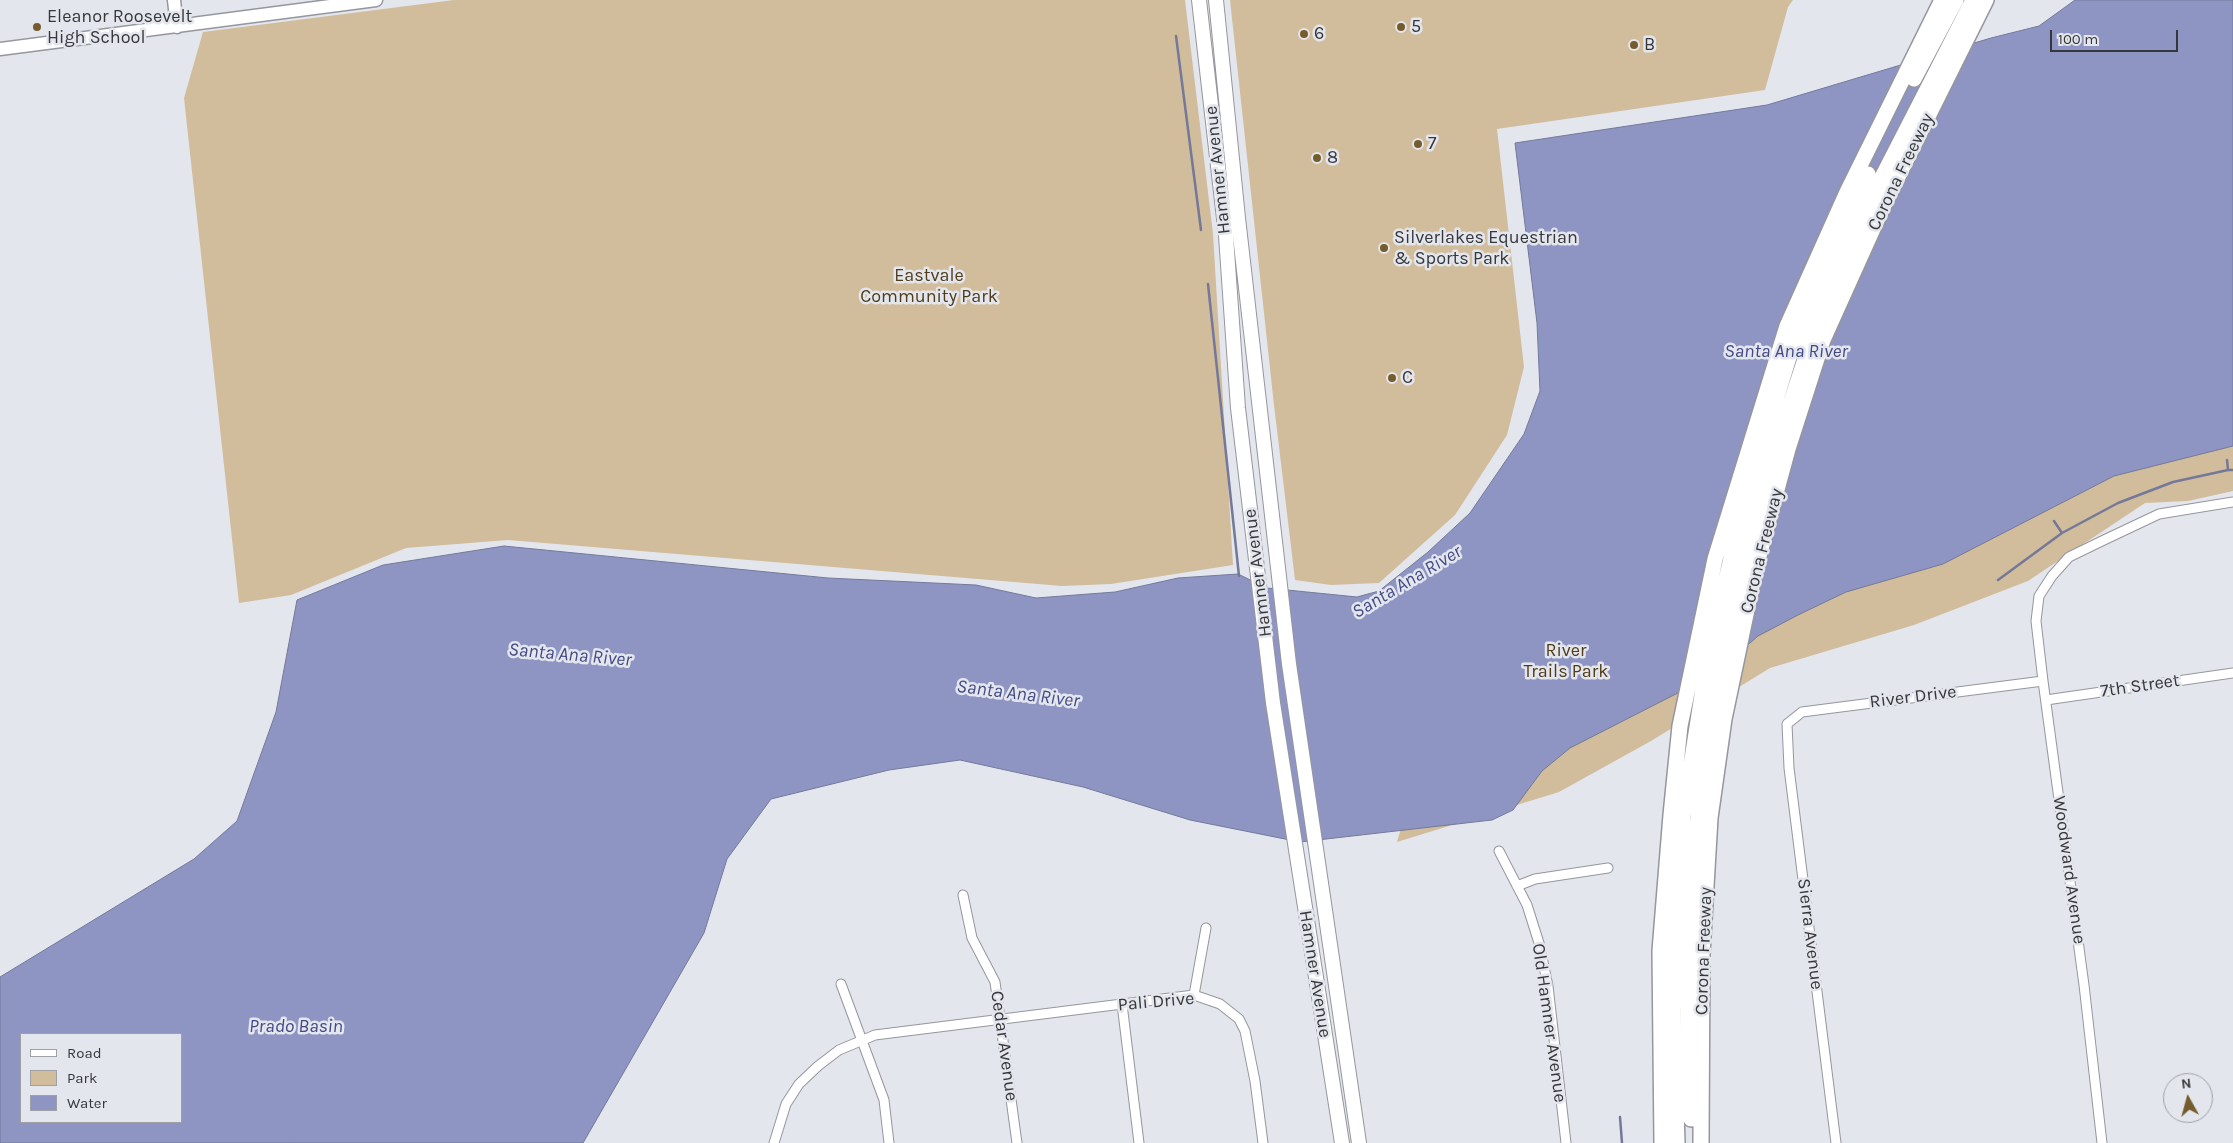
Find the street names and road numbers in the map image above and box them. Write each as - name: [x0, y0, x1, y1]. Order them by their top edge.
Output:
- street label: Hamner Avenue: [1201, 105, 1235, 235]
- street label: Corona Freeway: [1863, 110, 1939, 234]
- street label: Corona Freeway: [1736, 486, 1788, 616]
- street label: Hamner Avenue: [1239, 508, 1277, 638]
- street label: 7th Street: [2099, 670, 2181, 702]
- street label: River Drive: [1868, 681, 1958, 713]
- street label: Woodward Avenue: [2048, 794, 2090, 946]
- street label: Sierra Avenue: [1792, 877, 1828, 991]
- street label: Corona Freeway: [1691, 887, 1717, 1015]
- street label: Hamner Avenue: [1294, 909, 1336, 1039]
- street label: Old Hamner Avenue: [1527, 942, 1571, 1104]
- street label: Pali Drive: [1117, 988, 1195, 1016]
- street label: Cedar Avenue: [986, 990, 1022, 1102]

